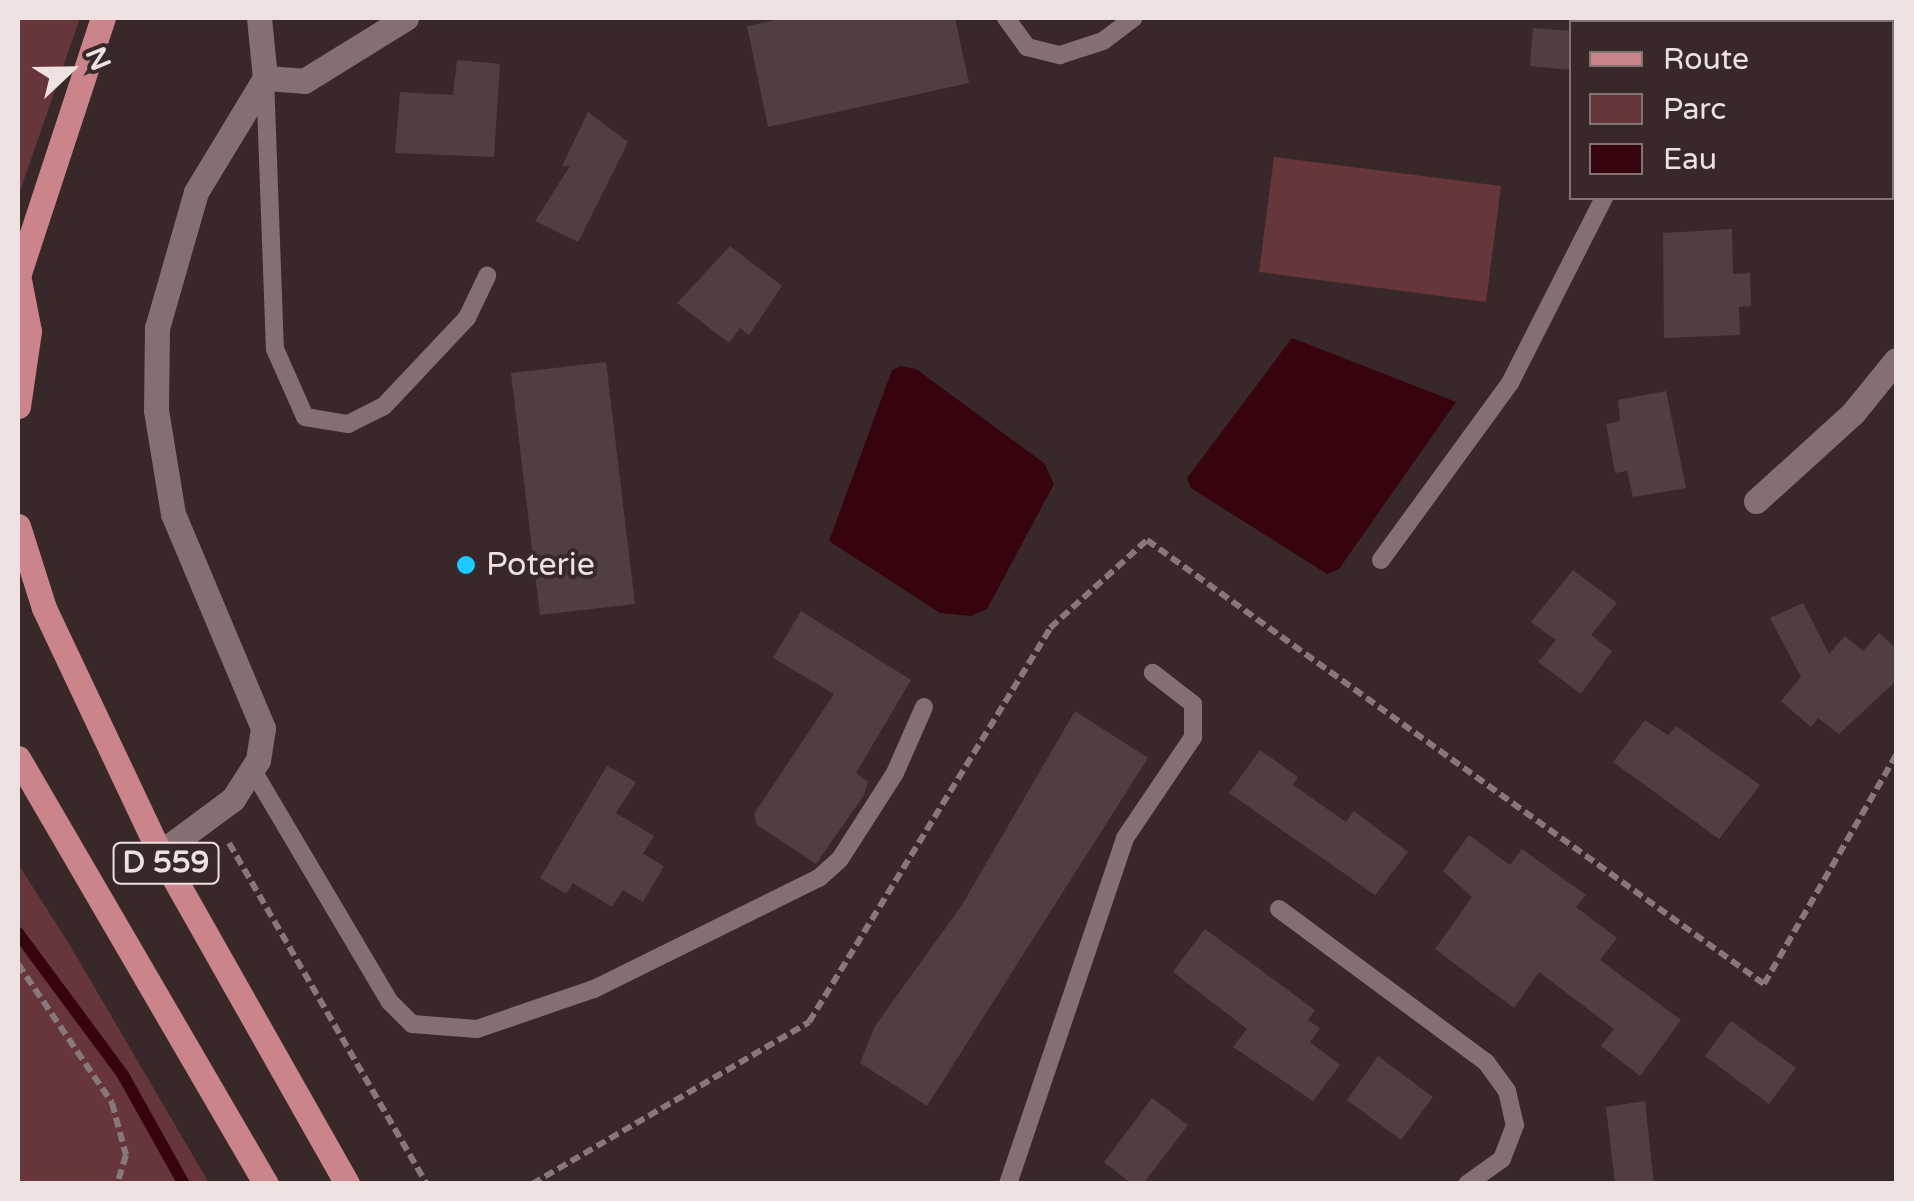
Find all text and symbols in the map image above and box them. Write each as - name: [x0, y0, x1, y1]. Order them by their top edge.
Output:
- north arrow: [20, 20, 120, 120]
- legend: [1569, 20, 1894, 200]
- text: Route: [1663, 41, 1749, 78]
- text: N: [78, 42, 118, 76]
- text: Parc: [1663, 91, 1726, 128]
- text: Eau: [1663, 141, 1717, 178]
- place label: Poterie: [486, 546, 595, 584]
- marker: Poterie: [455, 554, 477, 576]
- road number: D 559: [111, 838, 221, 888]

